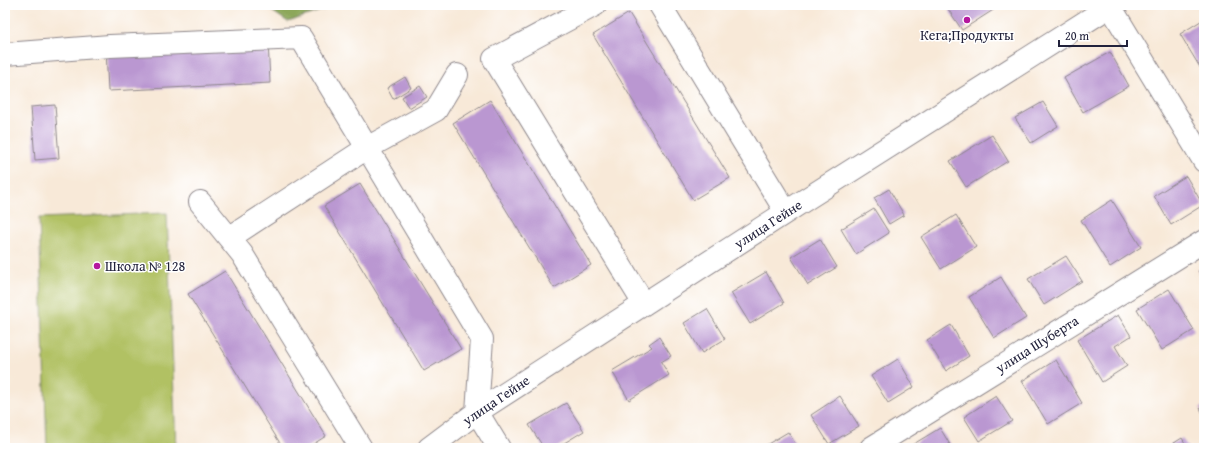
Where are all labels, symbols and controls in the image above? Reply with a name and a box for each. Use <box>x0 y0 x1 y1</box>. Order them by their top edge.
marker: Кега;Продукты <box>962 15 972 25</box>
scale bar <box>1059 22 1127 48</box>
place label: Кега;Продукты <box>920 25 1014 45</box>
text: 20 m <box>1065 27 1089 44</box>
street label: улица Гейне <box>729 194 806 254</box>
place label: Школа № 128 <box>105 256 185 276</box>
marker: Школа № 128 <box>92 261 102 271</box>
street label: улица Шуберта <box>991 310 1083 378</box>
street label: улица Гейне <box>458 370 534 430</box>

